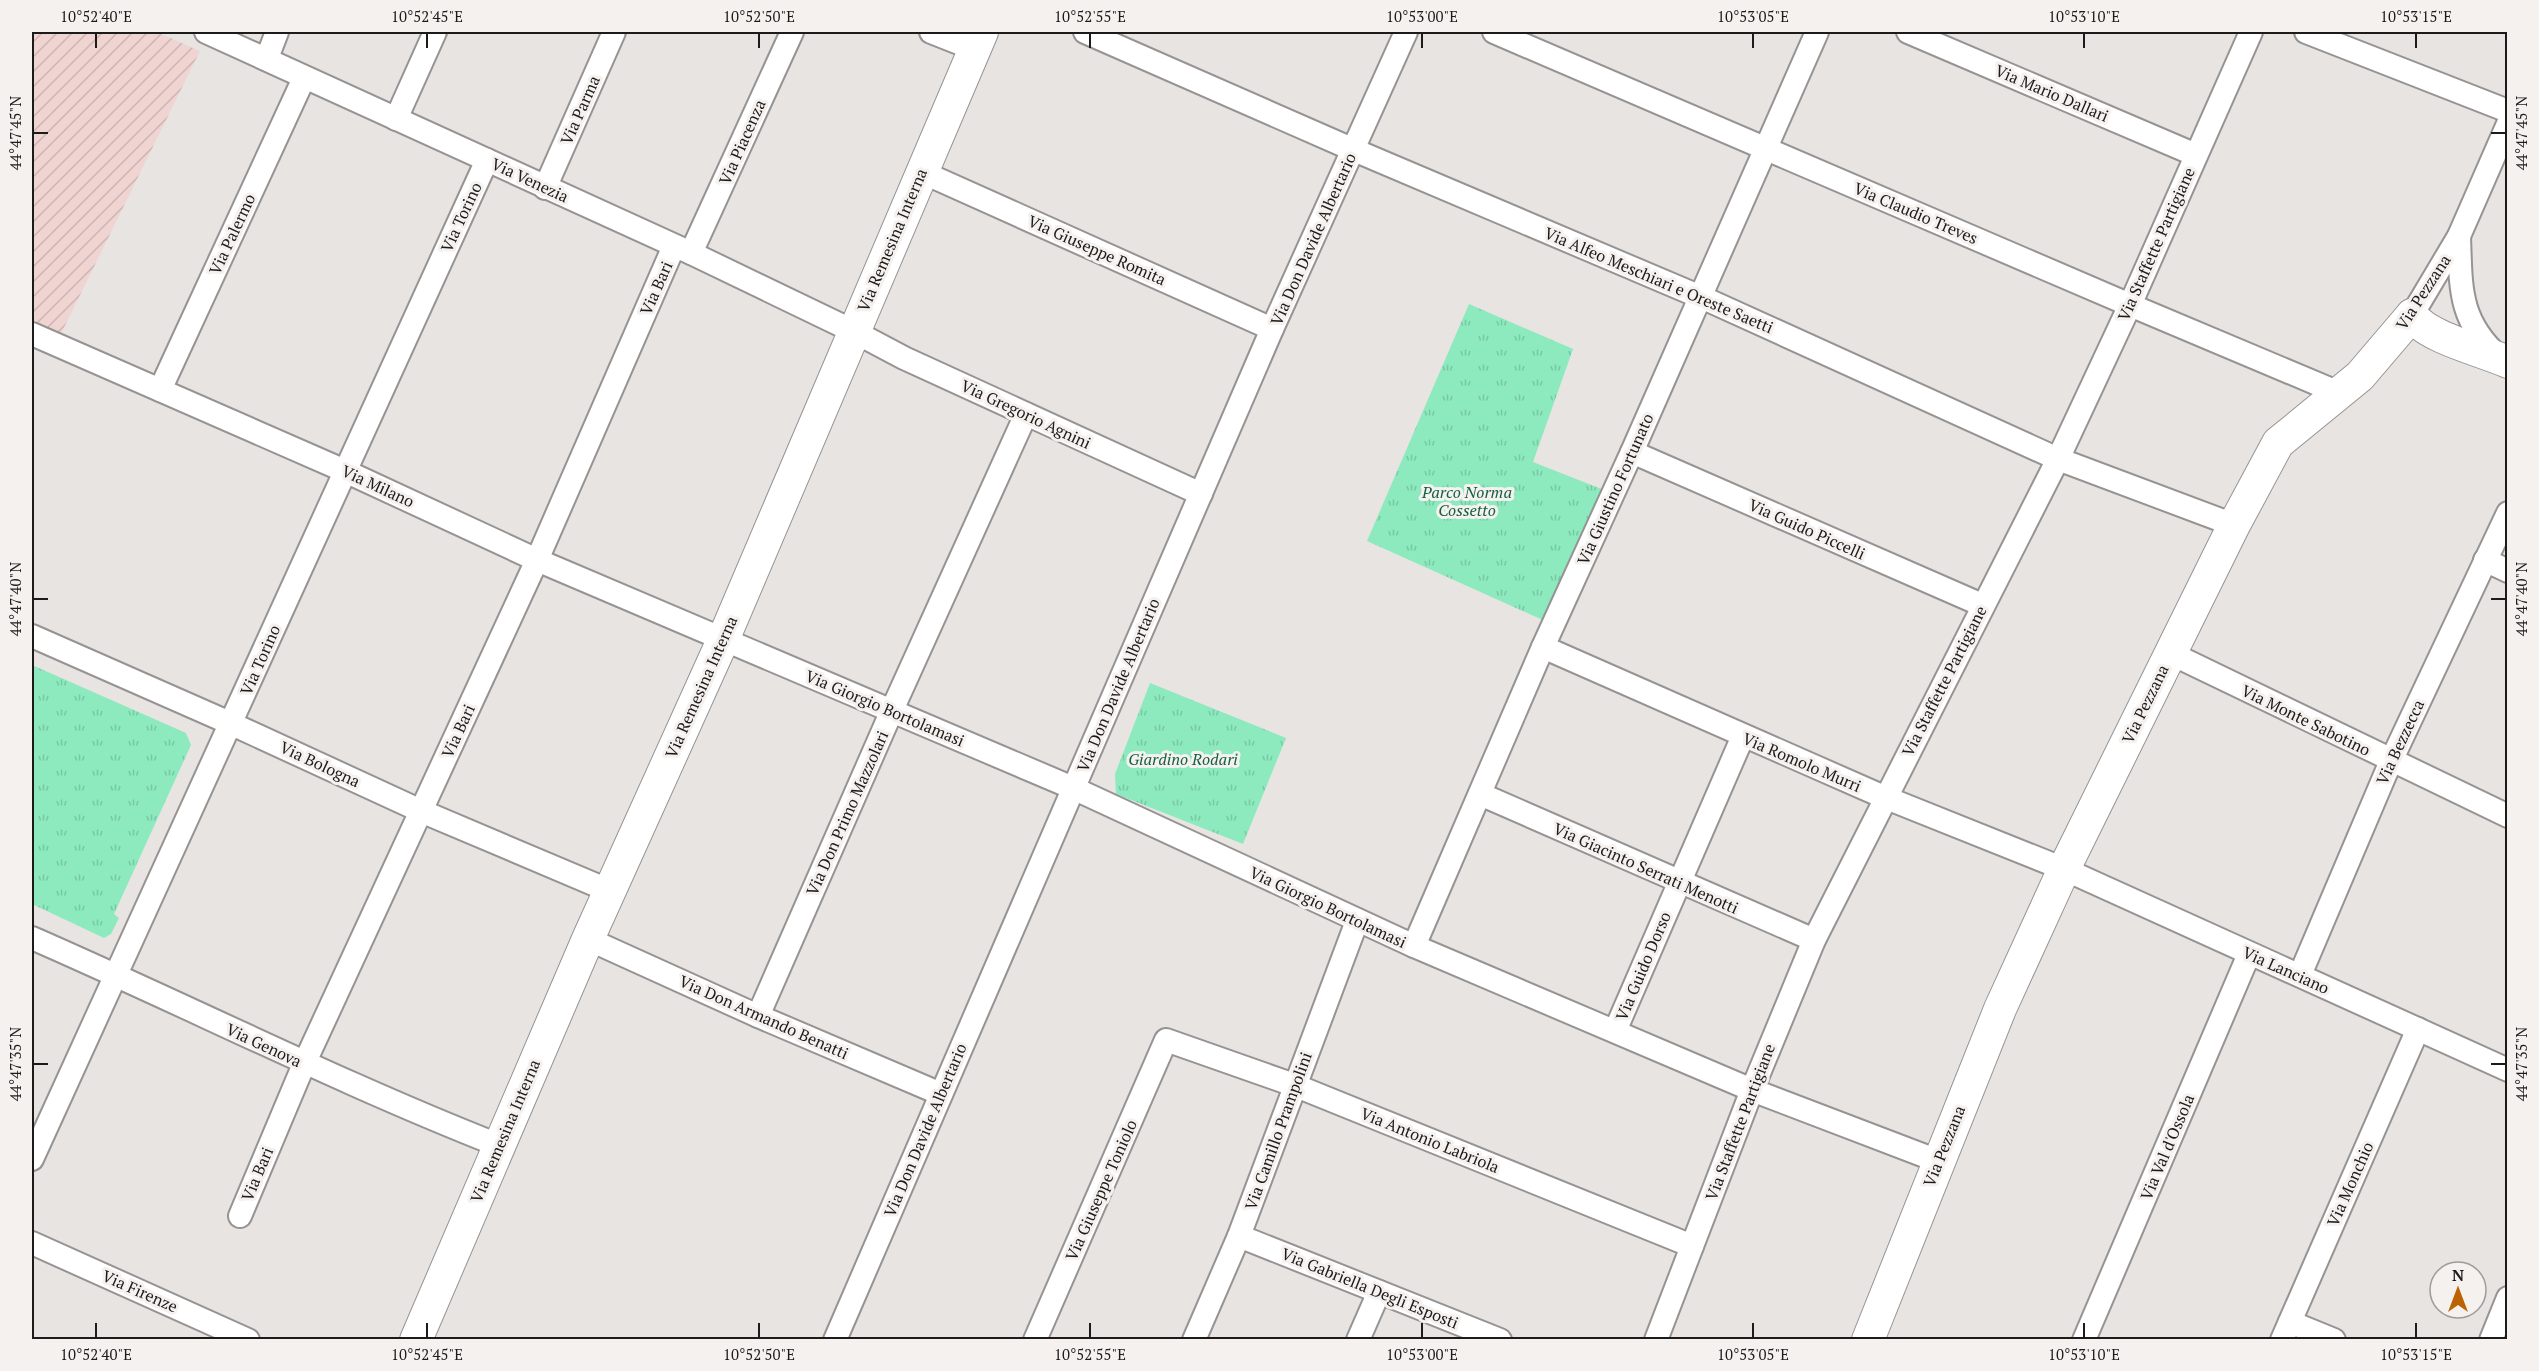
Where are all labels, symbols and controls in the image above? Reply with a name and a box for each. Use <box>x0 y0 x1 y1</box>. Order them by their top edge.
text: 10°52'40"E <box>60 6 132 26</box>
text: 10°52'45"E <box>391 6 463 26</box>
text: 10°52'50"E <box>723 6 795 26</box>
text: 10°52'55"E <box>1054 6 1126 26</box>
text: 10°53'00"E <box>1386 6 1458 26</box>
text: 10°53'05"E <box>1717 6 1789 26</box>
text: 10°53'10"E <box>2048 6 2120 26</box>
text: 10°53'15"E <box>2380 6 2452 26</box>
street label: Via Mario Dallari <box>1992 59 2112 127</box>
street label: Via Parma <box>555 72 605 148</box>
text: 44°47'45"N <box>5 96 25 170</box>
street label: Via Piacenza <box>713 96 771 188</box>
text: 44°47'45"N <box>2511 96 2531 170</box>
street label: Via Don Davide Albertario <box>1265 149 1361 329</box>
street label: Via Venezia <box>488 153 572 207</box>
street label: Via Staffette Partigiane <box>2112 164 2200 324</box>
street label: Via Remesina Interna <box>852 165 932 315</box>
street label: Via Claudio Treves <box>1851 177 1981 249</box>
street label: Via Torino <box>435 178 487 256</box>
street label: Via Palermo <box>204 190 260 278</box>
street label: Via Giuseppe Romita <box>1024 210 1170 290</box>
street label: Via Alfeo Meschiari e Oreste Saetti <box>1541 222 1777 338</box>
street label: Via Pezzana <box>2390 250 2456 334</box>
street label: Via Bari <box>634 258 678 318</box>
street label: Via Gregorio Agnini <box>957 374 1095 454</box>
street label: Via Giustino Fortunato <box>1572 410 1658 568</box>
street label: Via Milano <box>338 460 418 512</box>
park label: Parco Norma Cossetto <box>1421 481 1512 521</box>
street label: Via Guido Piccelli <box>1745 493 1869 565</box>
text: 44°47'40"N <box>5 562 25 636</box>
text: 44°47'40"N <box>2511 562 2531 636</box>
street label: Via Don Davide Albertario <box>1071 595 1165 775</box>
street label: Via Staffette Partigiane <box>1896 602 1992 760</box>
street label: Via Remesina Interna <box>660 612 742 762</box>
street label: Via Torino <box>235 621 285 699</box>
street label: Via Pezzana <box>2116 661 2174 747</box>
street label: Via Giorgio Bortolamasi <box>802 665 968 752</box>
street label: Via Monte Sabotino <box>2238 679 2374 761</box>
street label: Via Bezzecca <box>2371 696 2429 788</box>
street label: Via Bari <box>436 701 480 761</box>
street label: Via Don Primo Mazzolari <box>801 727 893 899</box>
street label: Via Romolo Murri <box>1739 727 1865 797</box>
street label: Via Bologna <box>276 736 364 792</box>
park label: Giardino Rodari <box>1128 748 1238 770</box>
street label: Via Giacinto Serrati Menotti <box>1550 817 1742 919</box>
street label: Via Giorgio Bortolamasi <box>1246 861 1410 953</box>
street label: Via Guido Dorso <box>1610 908 1676 1024</box>
street label: Via Lanciano <box>2239 941 2333 999</box>
street label: Via Don Armando Benatti <box>676 970 852 1064</box>
street label: Via Genova <box>223 1018 305 1072</box>
text: 44°47'35"N <box>5 1027 25 1101</box>
text: 44°47'35"N <box>2511 1027 2531 1101</box>
street label: Via Don Davide Albertario <box>878 1040 972 1220</box>
street label: Via Staffette Partigiane <box>1700 1040 1780 1204</box>
street label: Via Camillo Prampolini <box>1239 1049 1317 1213</box>
street label: Via Remesina Interna <box>465 1056 545 1206</box>
street label: Via Val d'Ossola <box>2135 1091 2199 1203</box>
street label: Via Antonio Labriola <box>1357 1102 1503 1178</box>
street label: Via Pezzana <box>1918 1102 1970 1190</box>
street label: Via Giuseppe Toniolo <box>1060 1116 1142 1264</box>
street label: Via Monchio <box>2322 1138 2379 1230</box>
street label: Via Bari <box>236 1143 278 1204</box>
street label: Via Gabriella Degli Esposti <box>1278 1242 1462 1334</box>
north arrow <box>2428 1260 2488 1320</box>
text: N <box>2452 1264 2464 1286</box>
street label: Via Firenze <box>99 1265 181 1317</box>
text: 10°52'40"E <box>60 1344 132 1364</box>
text: 10°52'45"E <box>391 1344 463 1364</box>
text: 10°52'50"E <box>723 1344 795 1364</box>
text: 10°52'55"E <box>1054 1344 1126 1364</box>
text: 10°53'00"E <box>1386 1344 1458 1364</box>
text: 10°53'05"E <box>1717 1344 1789 1364</box>
text: 10°53'10"E <box>2048 1344 2120 1364</box>
text: 10°53'15"E <box>2380 1344 2452 1364</box>

